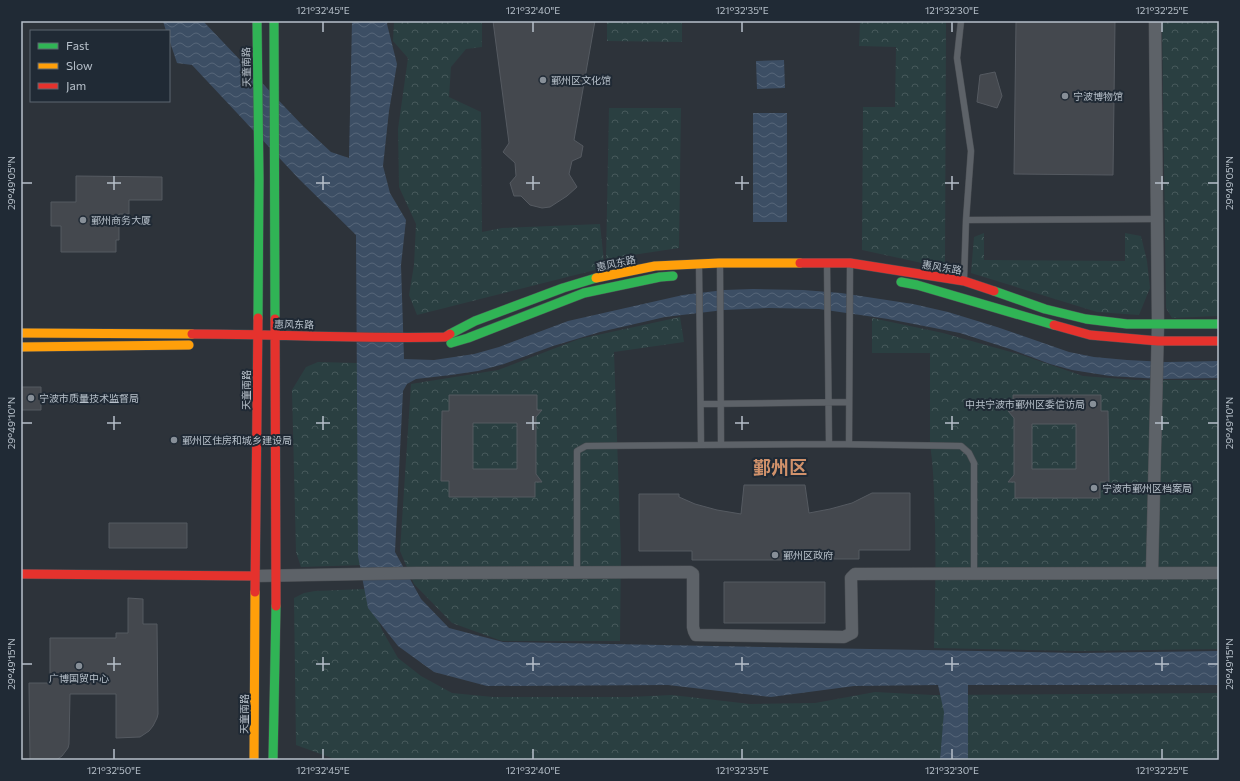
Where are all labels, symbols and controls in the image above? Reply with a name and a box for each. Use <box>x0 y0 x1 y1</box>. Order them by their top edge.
text: 121°32'45"E <box>296 4 350 16</box>
text: 121°32'40"E <box>506 4 560 16</box>
text: 121°32'35"E <box>715 4 769 16</box>
text: 121°32'30"E <box>925 4 979 16</box>
text: 121°32'25"E <box>1135 4 1189 16</box>
legend <box>30 30 170 102</box>
text: Fast <box>66 38 89 52</box>
street label: 天童南路 <box>240 47 252 87</box>
text: Slow <box>66 58 93 72</box>
place label: 鄞州区文化馆 <box>551 74 611 86</box>
marker: 鄞州区文化馆 <box>538 75 548 85</box>
text: Jam <box>66 78 86 93</box>
place label: 宁波博物馆 <box>1073 90 1123 102</box>
marker: 宁波博物馆 <box>1060 91 1070 101</box>
text: 29°49'05"N <box>5 156 17 210</box>
text: 29°49'05"N <box>1223 156 1235 210</box>
place label: 鄞州商务大厦 <box>91 214 151 226</box>
marker: 鄞州商务大厦 <box>78 215 88 225</box>
street label: 惠风东路 <box>595 253 637 273</box>
street label: 惠风东路 <box>921 258 963 276</box>
street label: 惠风东路 <box>274 318 314 330</box>
street label: 天童南路 <box>240 370 252 410</box>
place label: 宁波市质量技术监督局 <box>39 392 139 404</box>
marker: 宁波市质量技术监督局 <box>26 393 36 403</box>
text: 29°49'10"N <box>5 397 17 449</box>
text: 29°49'10"N <box>1223 397 1235 449</box>
place label: 中共宁波市鄞州区委信访局 <box>965 398 1085 410</box>
marker: 中共宁波市鄞州区委信访局 <box>1088 399 1098 409</box>
place label: 鄞州区住房和城乡建设局 <box>182 434 292 446</box>
marker: 鄞州区住房和城乡建设局 <box>169 435 179 445</box>
district label: 鄞州区 <box>753 456 807 478</box>
place label: 宁波市鄞州区档案局 <box>1102 482 1192 494</box>
marker: 宁波市鄞州区档案局 <box>1089 483 1099 493</box>
place label: 鄞州区政府 <box>783 549 833 561</box>
marker: 鄞州区政府 <box>770 550 780 560</box>
text: 29°49'15"N <box>5 638 17 690</box>
text: 29°49'15"N <box>1223 638 1235 690</box>
marker: 广博国贸中心 <box>74 661 84 671</box>
place label: 广博国贸中心 <box>49 672 109 684</box>
street label: 天童南路 <box>238 694 250 734</box>
text: 121°32'50"E <box>87 764 141 776</box>
text: 121°32'45"E <box>296 764 350 776</box>
text: 121°32'40"E <box>506 764 560 776</box>
text: 121°32'35"E <box>715 764 769 776</box>
text: 121°32'30"E <box>925 764 979 776</box>
text: 121°32'25"E <box>1135 764 1189 776</box>

